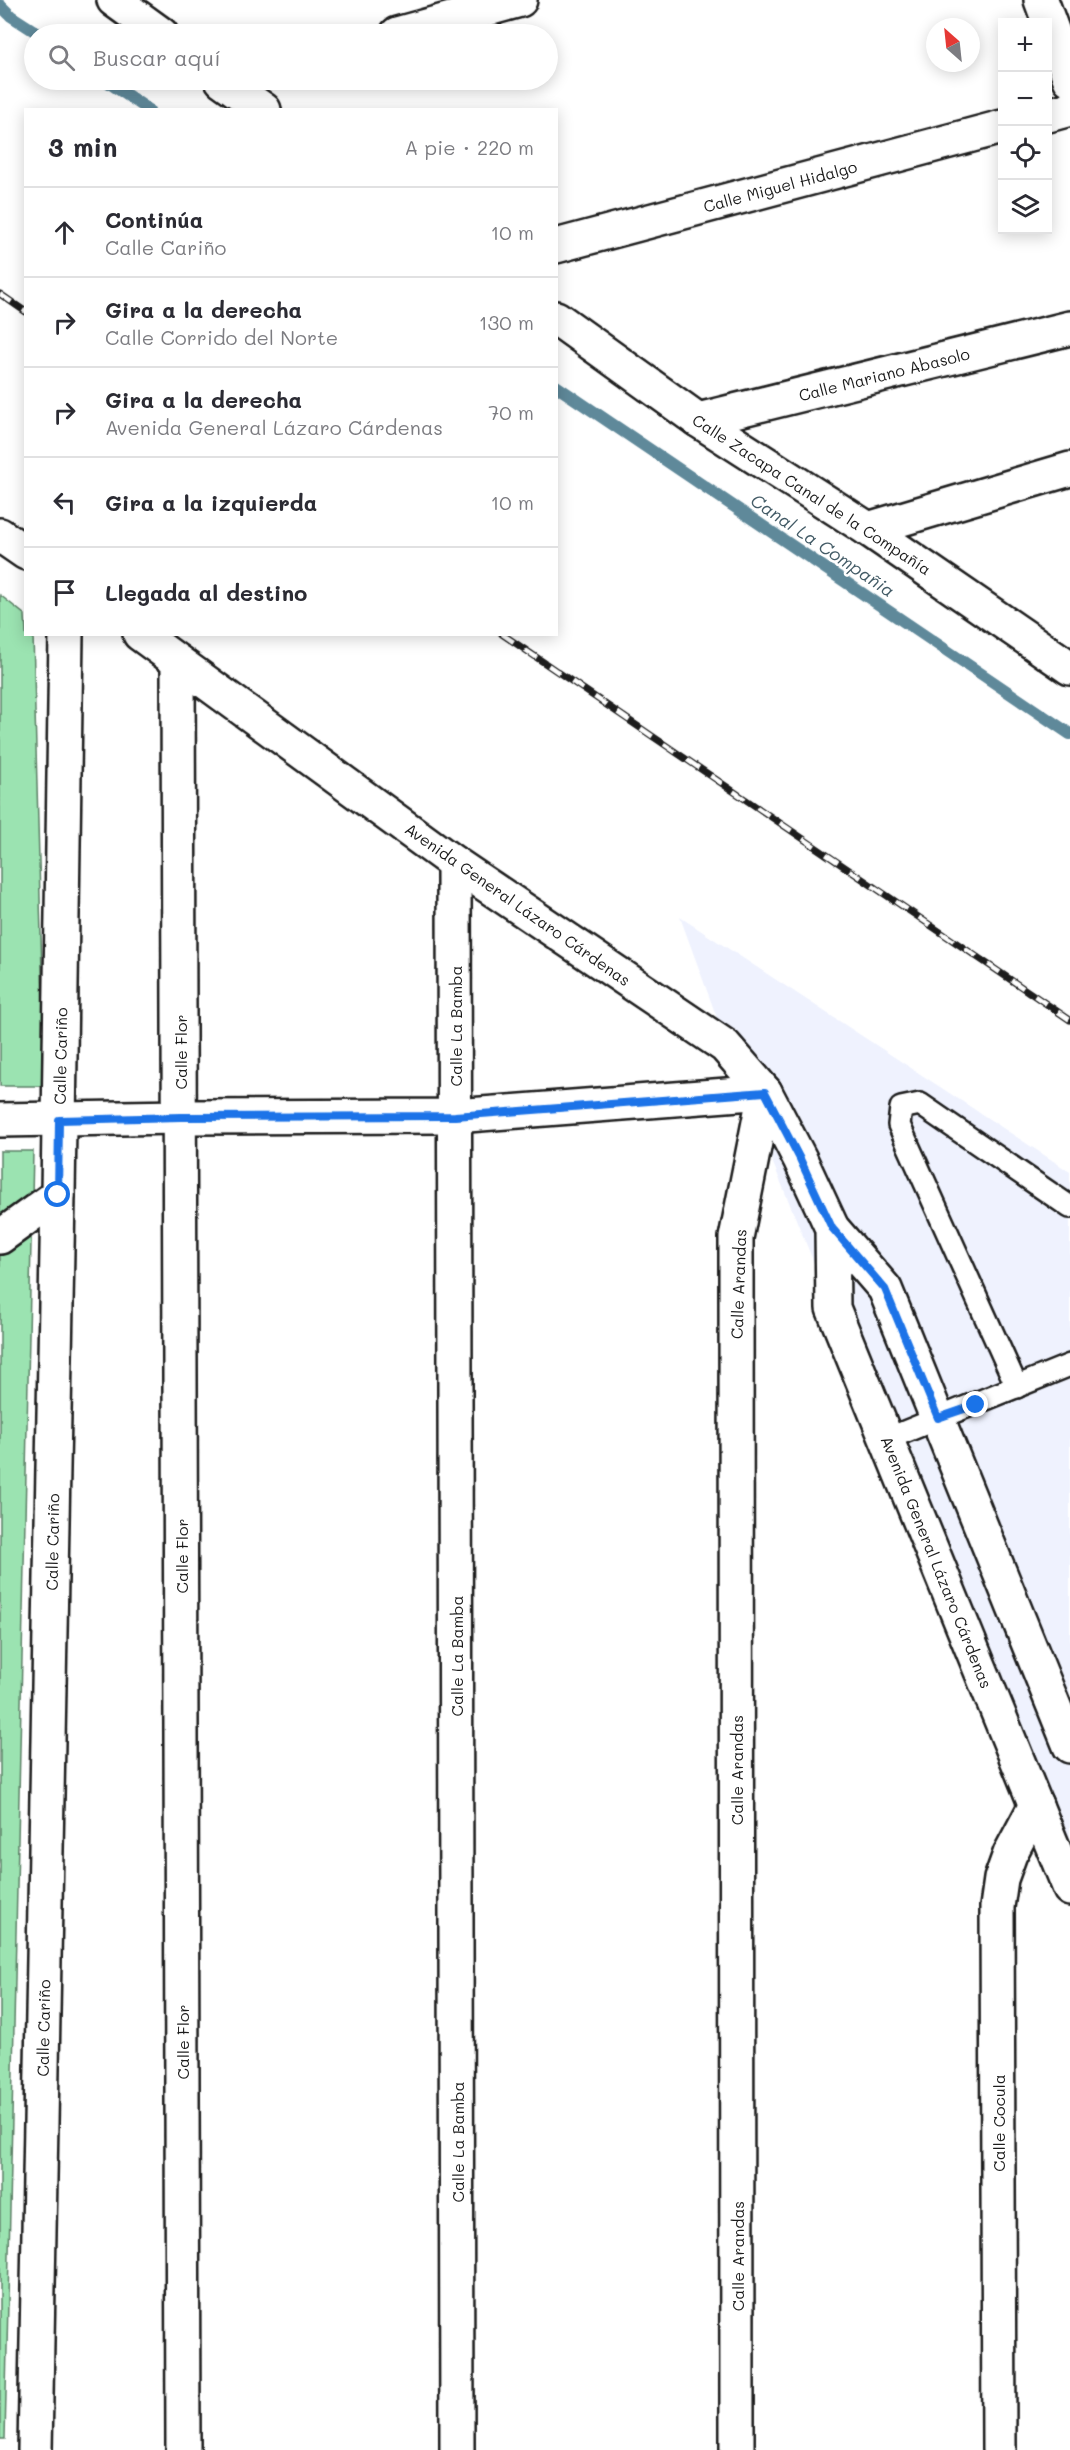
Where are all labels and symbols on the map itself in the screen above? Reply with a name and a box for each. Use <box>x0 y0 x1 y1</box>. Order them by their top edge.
north arrow <box>926 18 980 72</box>
street label: Calle Miguel Hidalgo <box>701 155 859 217</box>
street label: Calle Mariano Abasolo <box>796 343 972 405</box>
street label: Calle Zacapa Canal de la Compañía <box>689 409 935 579</box>
water label: Canal La Compañia <box>746 488 900 602</box>
street label: Avenida General Lázaro Cárdenas <box>401 818 635 990</box>
street label: Calle La Bamba <box>445 966 466 1086</box>
street label: Calle Cariño <box>49 1007 71 1105</box>
street label: Calle Flor <box>170 1015 191 1089</box>
route start <box>44 1181 70 1207</box>
street label: Calle Arandas <box>726 1229 750 1339</box>
route end <box>962 1391 988 1417</box>
street label: Avenida General Lázaro Cárdenas <box>877 1433 997 1691</box>
street label: Calle Cariño <box>41 1493 63 1591</box>
street label: Calle Flor <box>171 1519 192 1593</box>
street label: Calle La Bamba <box>446 1596 467 1716</box>
street label: Calle Arandas <box>726 1715 747 1825</box>
street label: Calle Cariño <box>32 1979 54 2077</box>
street label: Calle Flor <box>172 2005 193 2079</box>
street label: Calle Cocula <box>988 2074 1009 2172</box>
street label: Calle La Bamba <box>447 2082 468 2202</box>
street label: Calle Arandas <box>727 2201 748 2311</box>

